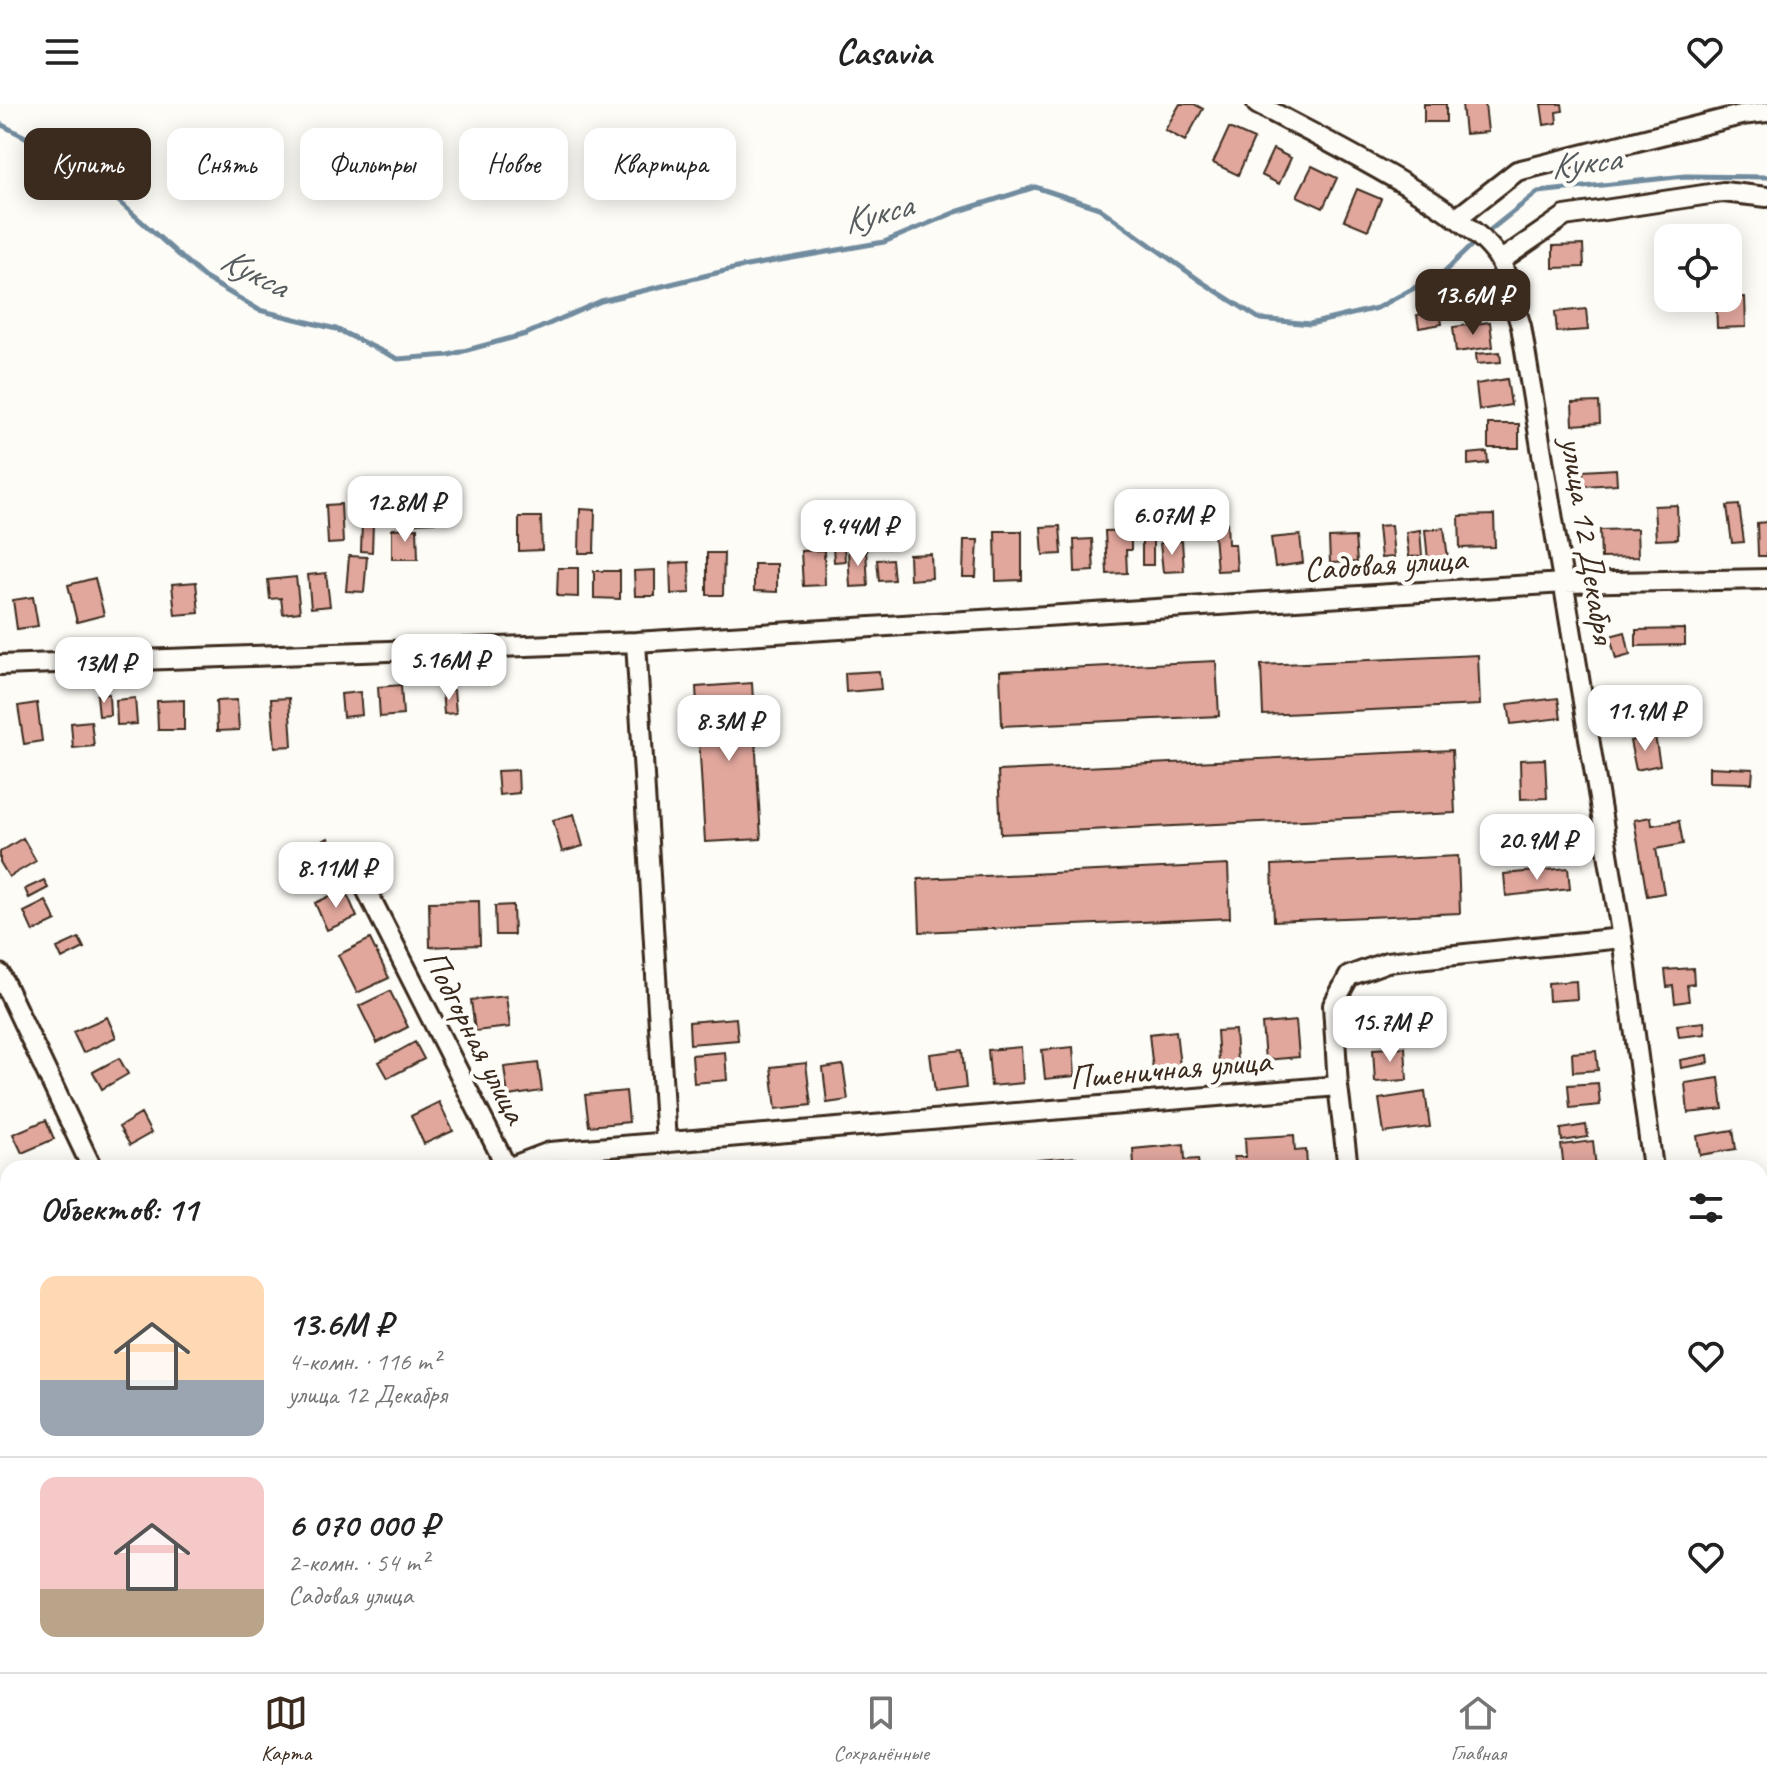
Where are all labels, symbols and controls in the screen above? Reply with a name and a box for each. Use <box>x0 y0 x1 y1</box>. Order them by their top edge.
text: Casavia <box>836 29 931 75</box>
icon: menu <box>40 30 84 74</box>
icon: heart <box>1683 30 1727 74</box>
chip: Купить <box>24 128 151 200</box>
chip: Снять <box>167 128 284 200</box>
chip: Фильтры <box>300 128 443 200</box>
chip: Новое <box>459 128 568 200</box>
chip: Квартира <box>584 128 736 200</box>
water label: Кукса <box>1548 134 1626 189</box>
water label: Кукса <box>838 181 920 244</box>
map controls <box>1654 224 1742 312</box>
button: locate <box>1654 224 1742 312</box>
water label: Кукса <box>213 236 299 310</box>
pin: 13.6M ₽ <box>1399 269 1547 337</box>
text: 13.6M ₽ <box>1433 278 1513 311</box>
street label: улица 12 Декабря <box>1551 432 1626 648</box>
pin: 12.8M ₽ <box>331 476 479 544</box>
text: 12.8M ₽ <box>366 485 444 518</box>
pin: 6.07M ₽ <box>1098 489 1246 557</box>
text: 6.07M ₽ <box>1132 498 1212 531</box>
pin: 9.44M ₽ <box>784 500 932 568</box>
text: 9.44M ₽ <box>819 509 897 542</box>
street label: Садовая улица <box>1302 536 1470 591</box>
pin: 5.16M ₽ <box>375 634 523 702</box>
pin: 13M ₽ <box>48 637 160 705</box>
text: 5.16M ₽ <box>409 643 489 676</box>
text: 13M ₽ <box>73 646 135 679</box>
pin: 11.9M ₽ <box>1571 685 1719 753</box>
text: 11.9M ₽ <box>1606 694 1684 727</box>
pin: 8.3M ₽ <box>664 695 794 763</box>
text: 8.3M ₽ <box>695 704 763 737</box>
pin: 20.9M ₽ <box>1463 814 1611 882</box>
text: 20.9M ₽ <box>1498 823 1576 856</box>
pin: 8.11M ₽ <box>262 842 410 910</box>
text: 8.11M ₽ <box>297 851 375 884</box>
street label: Подгорная улица <box>413 942 539 1132</box>
pin: 15.7M ₽ <box>1316 996 1464 1064</box>
text: 15.7M ₽ <box>1351 1005 1429 1038</box>
street label: Пшеничная улица <box>1067 1038 1275 1099</box>
icon: filters <box>1684 1186 1728 1230</box>
text: Объектов: 11 <box>40 1187 198 1230</box>
text: 13.6M ₽ <box>288 1302 392 1345</box>
icon: home <box>104 1308 200 1404</box>
icon: heart <box>1684 1334 1728 1378</box>
text: 4-комн. · 116 m² <box>288 1345 440 1378</box>
text: улица 12 Декабря <box>288 1378 447 1411</box>
text: 6 070 000 ₽ <box>288 1503 438 1546</box>
icon: home <box>104 1509 200 1605</box>
icon: heart <box>1684 1535 1728 1579</box>
text: 2-комн. · 54 m² <box>288 1546 428 1579</box>
text: Садовая улица <box>288 1579 413 1612</box>
tab: Карта <box>261 1691 311 1767</box>
tab: Сохранённые <box>833 1691 929 1767</box>
tab: Главная <box>1451 1691 1506 1767</box>

